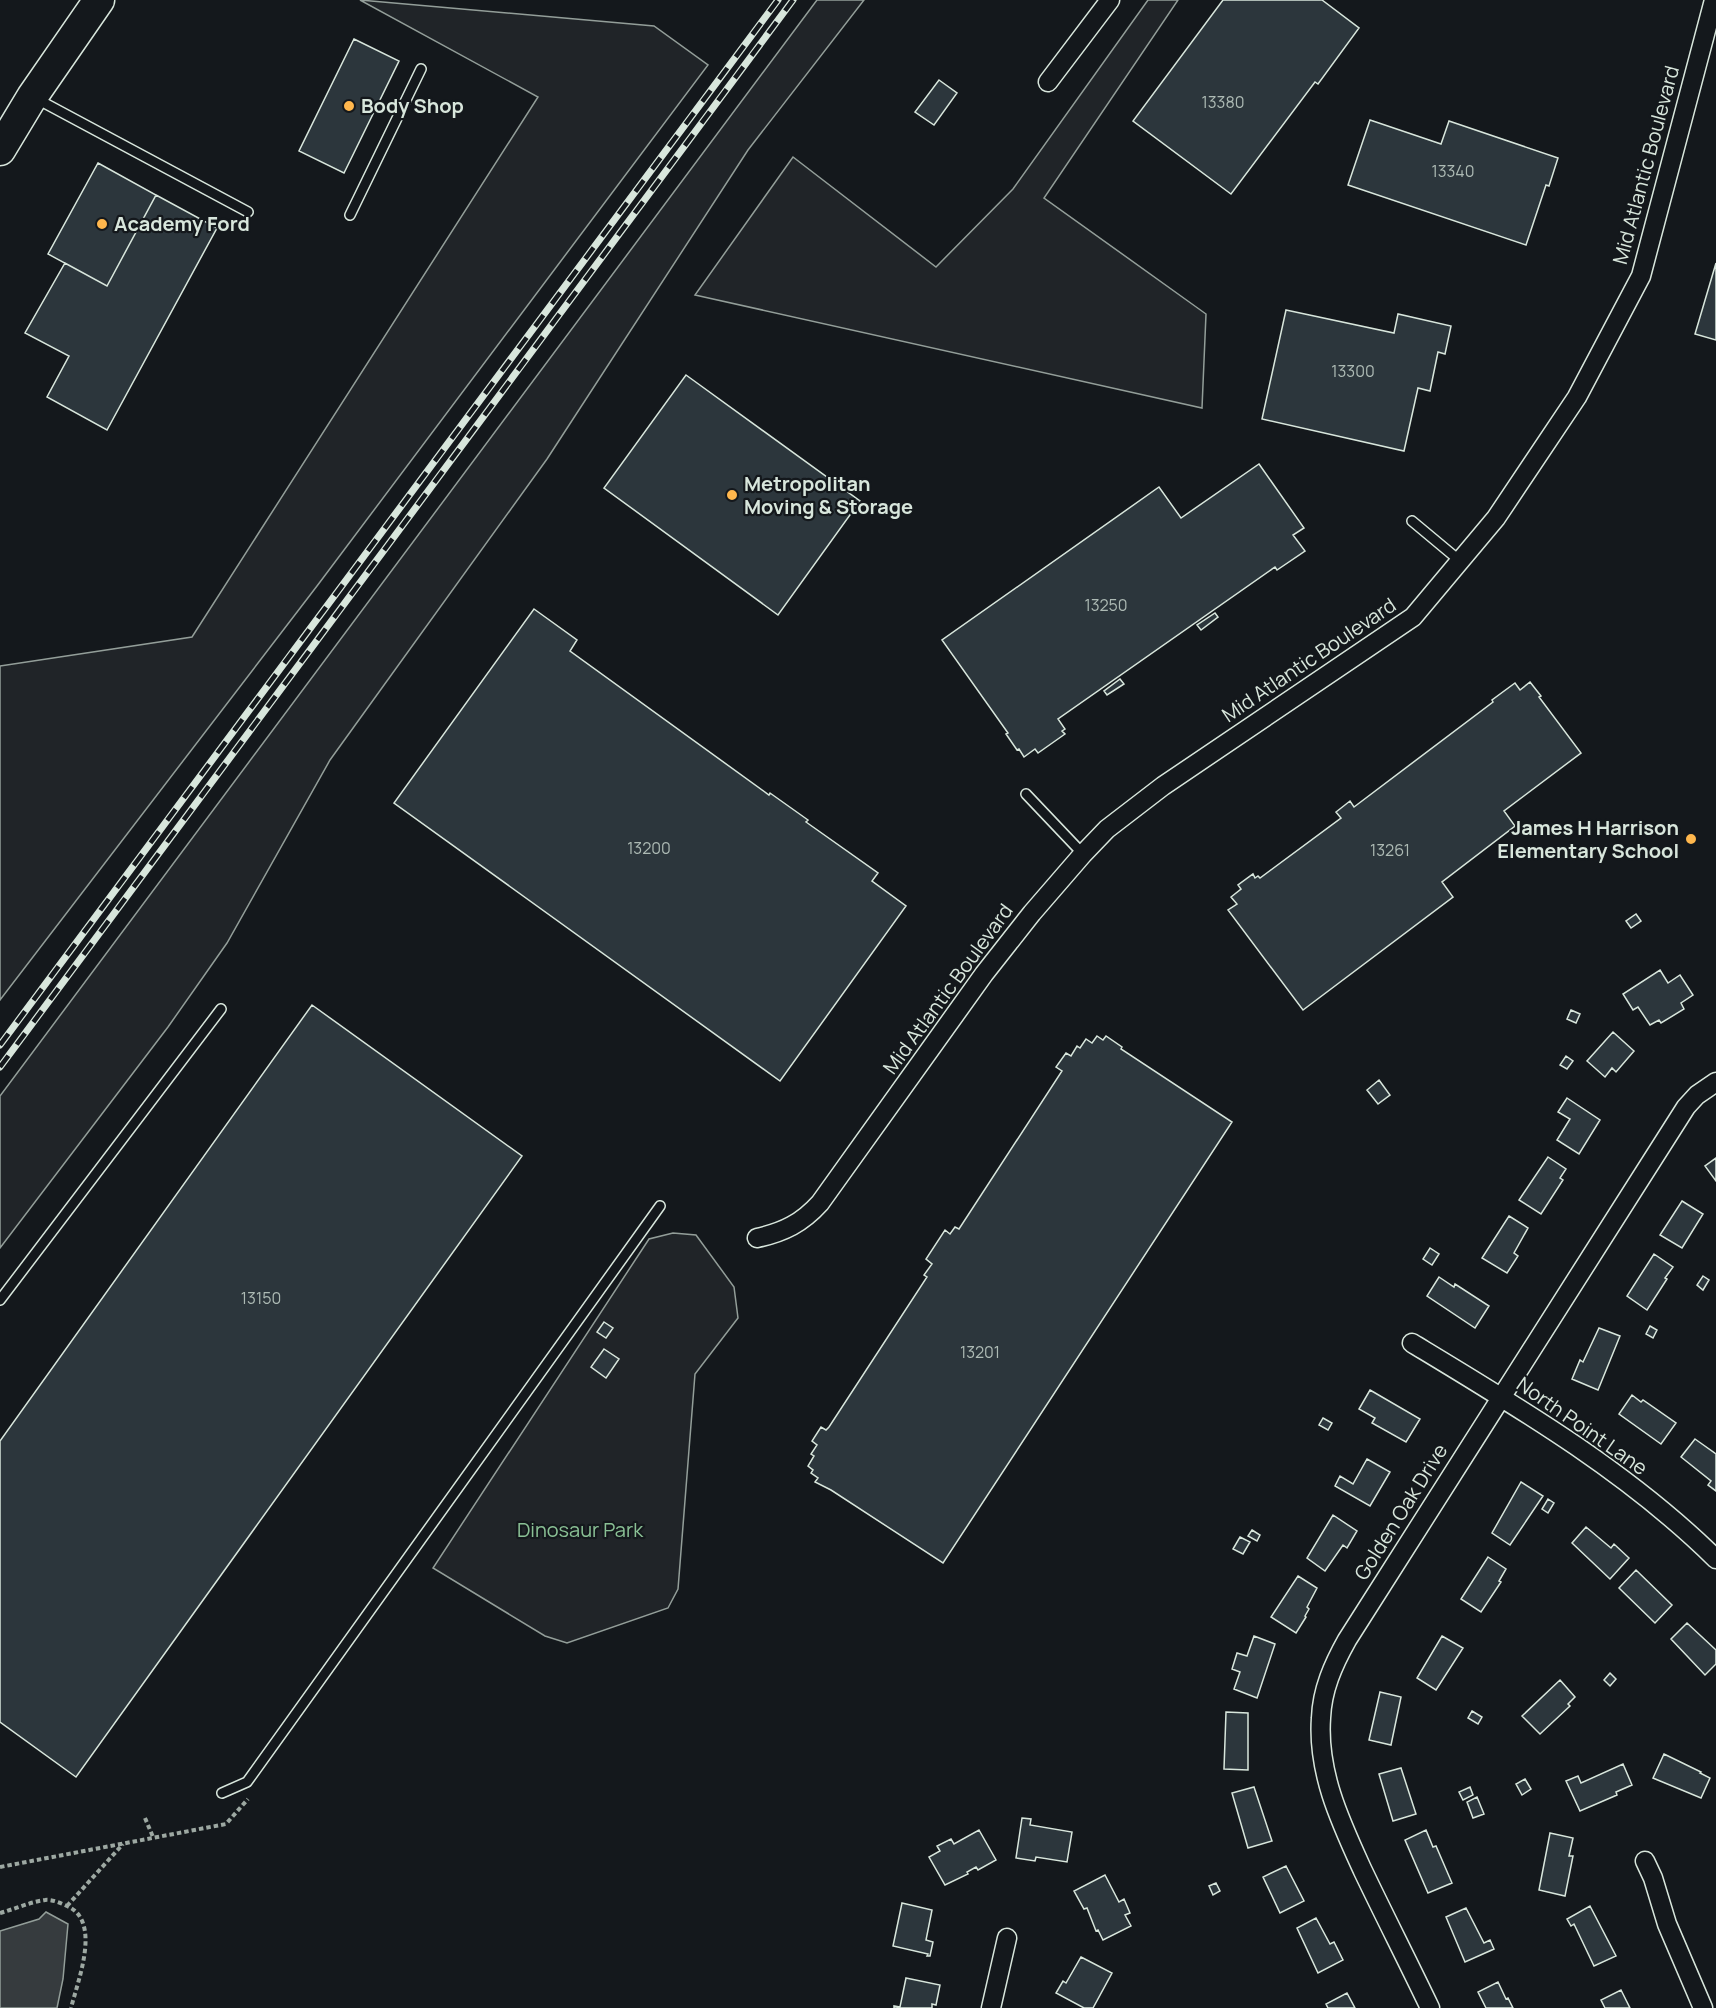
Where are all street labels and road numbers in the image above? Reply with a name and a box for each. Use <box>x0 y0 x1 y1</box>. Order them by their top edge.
street label: Mid Atlantic Boulevard <box>1606 63 1685 267</box>
street label: Mid Atlantic Boulevard <box>1216 591 1401 728</box>
street label: Mid Atlantic Boulevard <box>877 898 1019 1079</box>
street label: North Point Lane <box>1512 1370 1653 1481</box>
street label: Golden Oak Drive <box>1348 1438 1453 1585</box>

